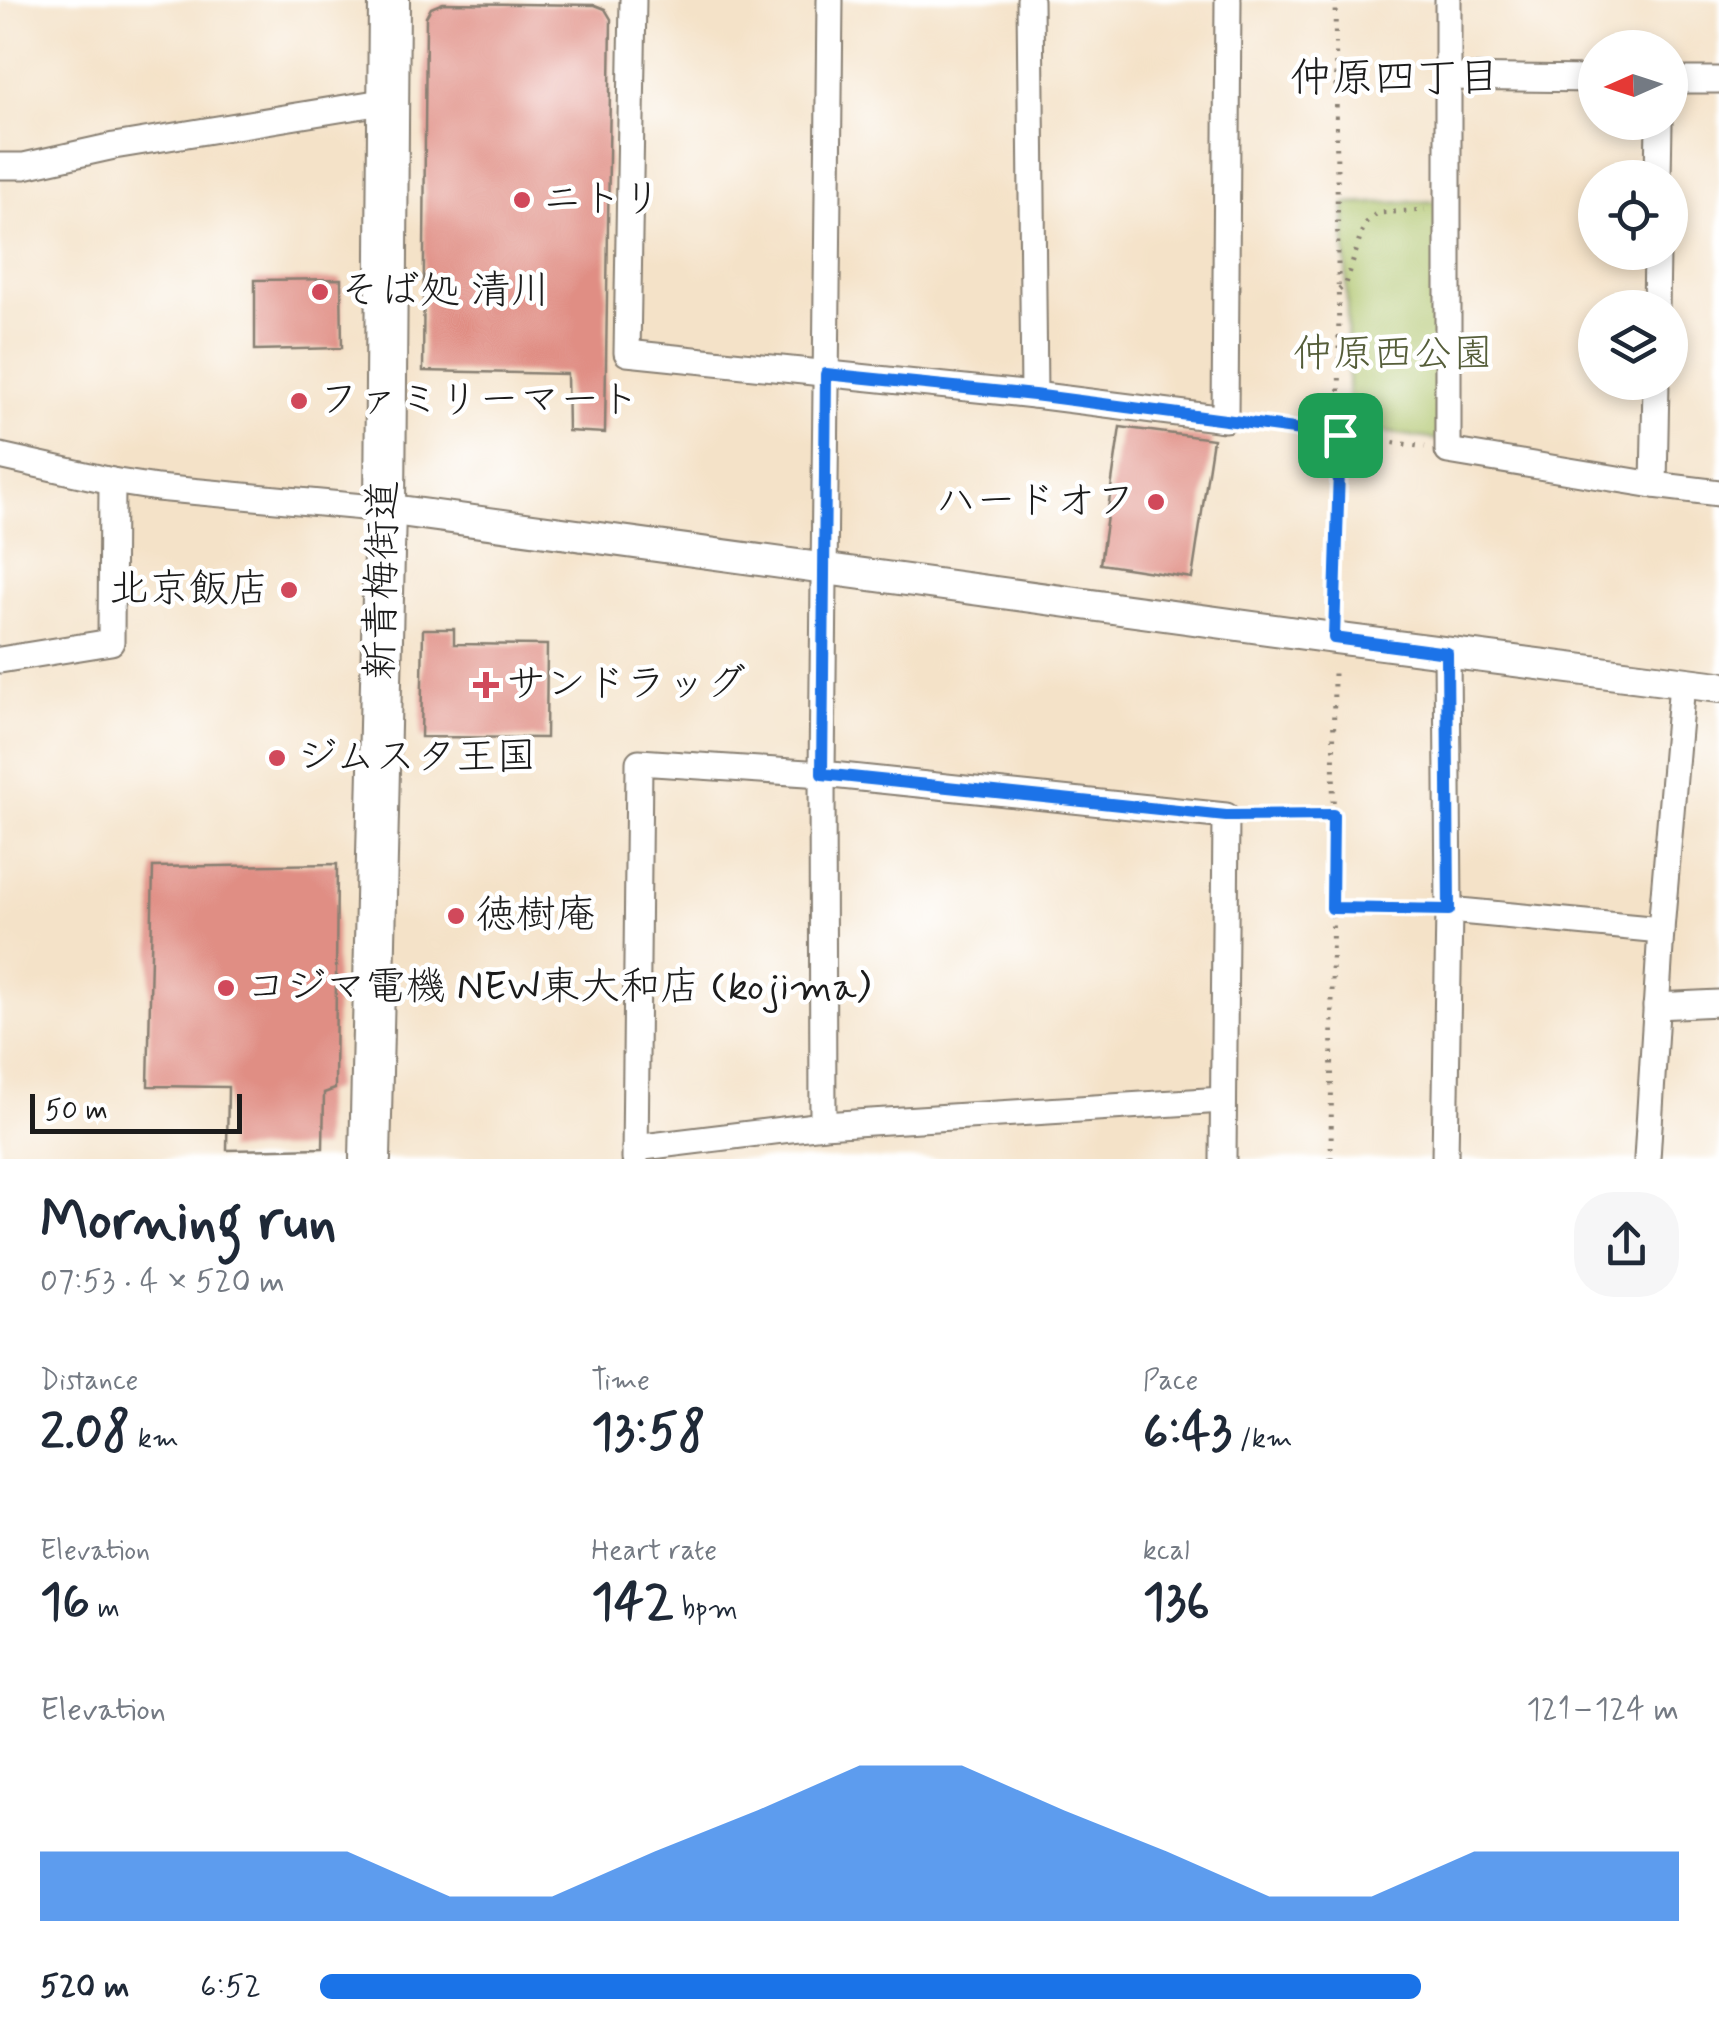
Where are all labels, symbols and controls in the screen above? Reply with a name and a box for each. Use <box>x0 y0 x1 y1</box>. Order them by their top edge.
north arrow <box>1578 30 1688 140</box>
map controls <box>1578 30 1688 400</box>
district label: 仲原四丁目 <box>1290 52 1500 107</box>
button: locate <box>1578 160 1688 270</box>
place label: ニトリ <box>542 174 662 226</box>
marker: ニトリ <box>511 189 533 211</box>
place label: そば処 清川 <box>340 266 551 318</box>
marker: そば処 清川 <box>309 281 331 303</box>
button: layers <box>1578 290 1688 400</box>
park label: 仲原西公園 <box>1293 329 1493 381</box>
place label: ファミリーマート <box>319 375 640 427</box>
marker: ファミリーマート <box>288 390 310 412</box>
pin <box>1298 393 1383 478</box>
icon: arrive <box>1313 408 1368 463</box>
place label: ハードオフ <box>936 476 1136 528</box>
street label: 新青梅街道 <box>355 480 411 680</box>
marker: ハードオフ <box>1145 491 1167 513</box>
place label: 北京飯店 <box>109 564 269 616</box>
marker: 北京飯店 <box>278 579 300 601</box>
place label: サンドラッグ <box>506 659 746 711</box>
marker: サンドラッグ <box>475 674 497 696</box>
place label: ジムスタ王国 <box>297 732 536 784</box>
marker: ジムスタ王国 <box>266 747 288 769</box>
place label: 徳樹庵 <box>476 890 596 942</box>
marker: 徳樹庵 <box>445 905 467 927</box>
place label: コジマ電機 NEW東大和店 (kojima) <box>246 962 871 1014</box>
marker: コジマ電機 NEW東大和店 (kojima) <box>215 977 237 999</box>
scale bar <box>30 1089 242 1134</box>
text: 50 m <box>45 1093 108 1130</box>
text: Morning run <box>40 1187 337 1259</box>
button: share <box>1574 1192 1679 1297</box>
text: 07:53 · 4 × 520 m <box>40 1261 285 1303</box>
text: Distance <box>40 1363 138 1400</box>
text: Time <box>591 1363 650 1400</box>
text: Pace <box>1143 1363 1198 1400</box>
text: 2.08 <box>40 1400 130 1466</box>
text: 13:58 <box>591 1400 706 1466</box>
text: 6:43 <box>1143 1400 1232 1466</box>
text: km <box>130 1421 179 1458</box>
text: /km <box>1232 1421 1292 1458</box>
text: Elevation <box>40 1533 150 1570</box>
text: Heart rate <box>591 1533 717 1570</box>
text: kcal <box>1143 1533 1190 1570</box>
text: 16 <box>40 1570 90 1636</box>
text: 142 <box>591 1570 674 1636</box>
text: 136 <box>1143 1570 1210 1636</box>
text: m <box>90 1591 120 1628</box>
text: bpm <box>674 1591 738 1628</box>
text: Elevation <box>40 1689 166 1731</box>
text: 121–124 m <box>1527 1689 1679 1731</box>
text: 520 m <box>40 1966 129 2008</box>
text: 6:52 <box>200 1966 261 2008</box>

